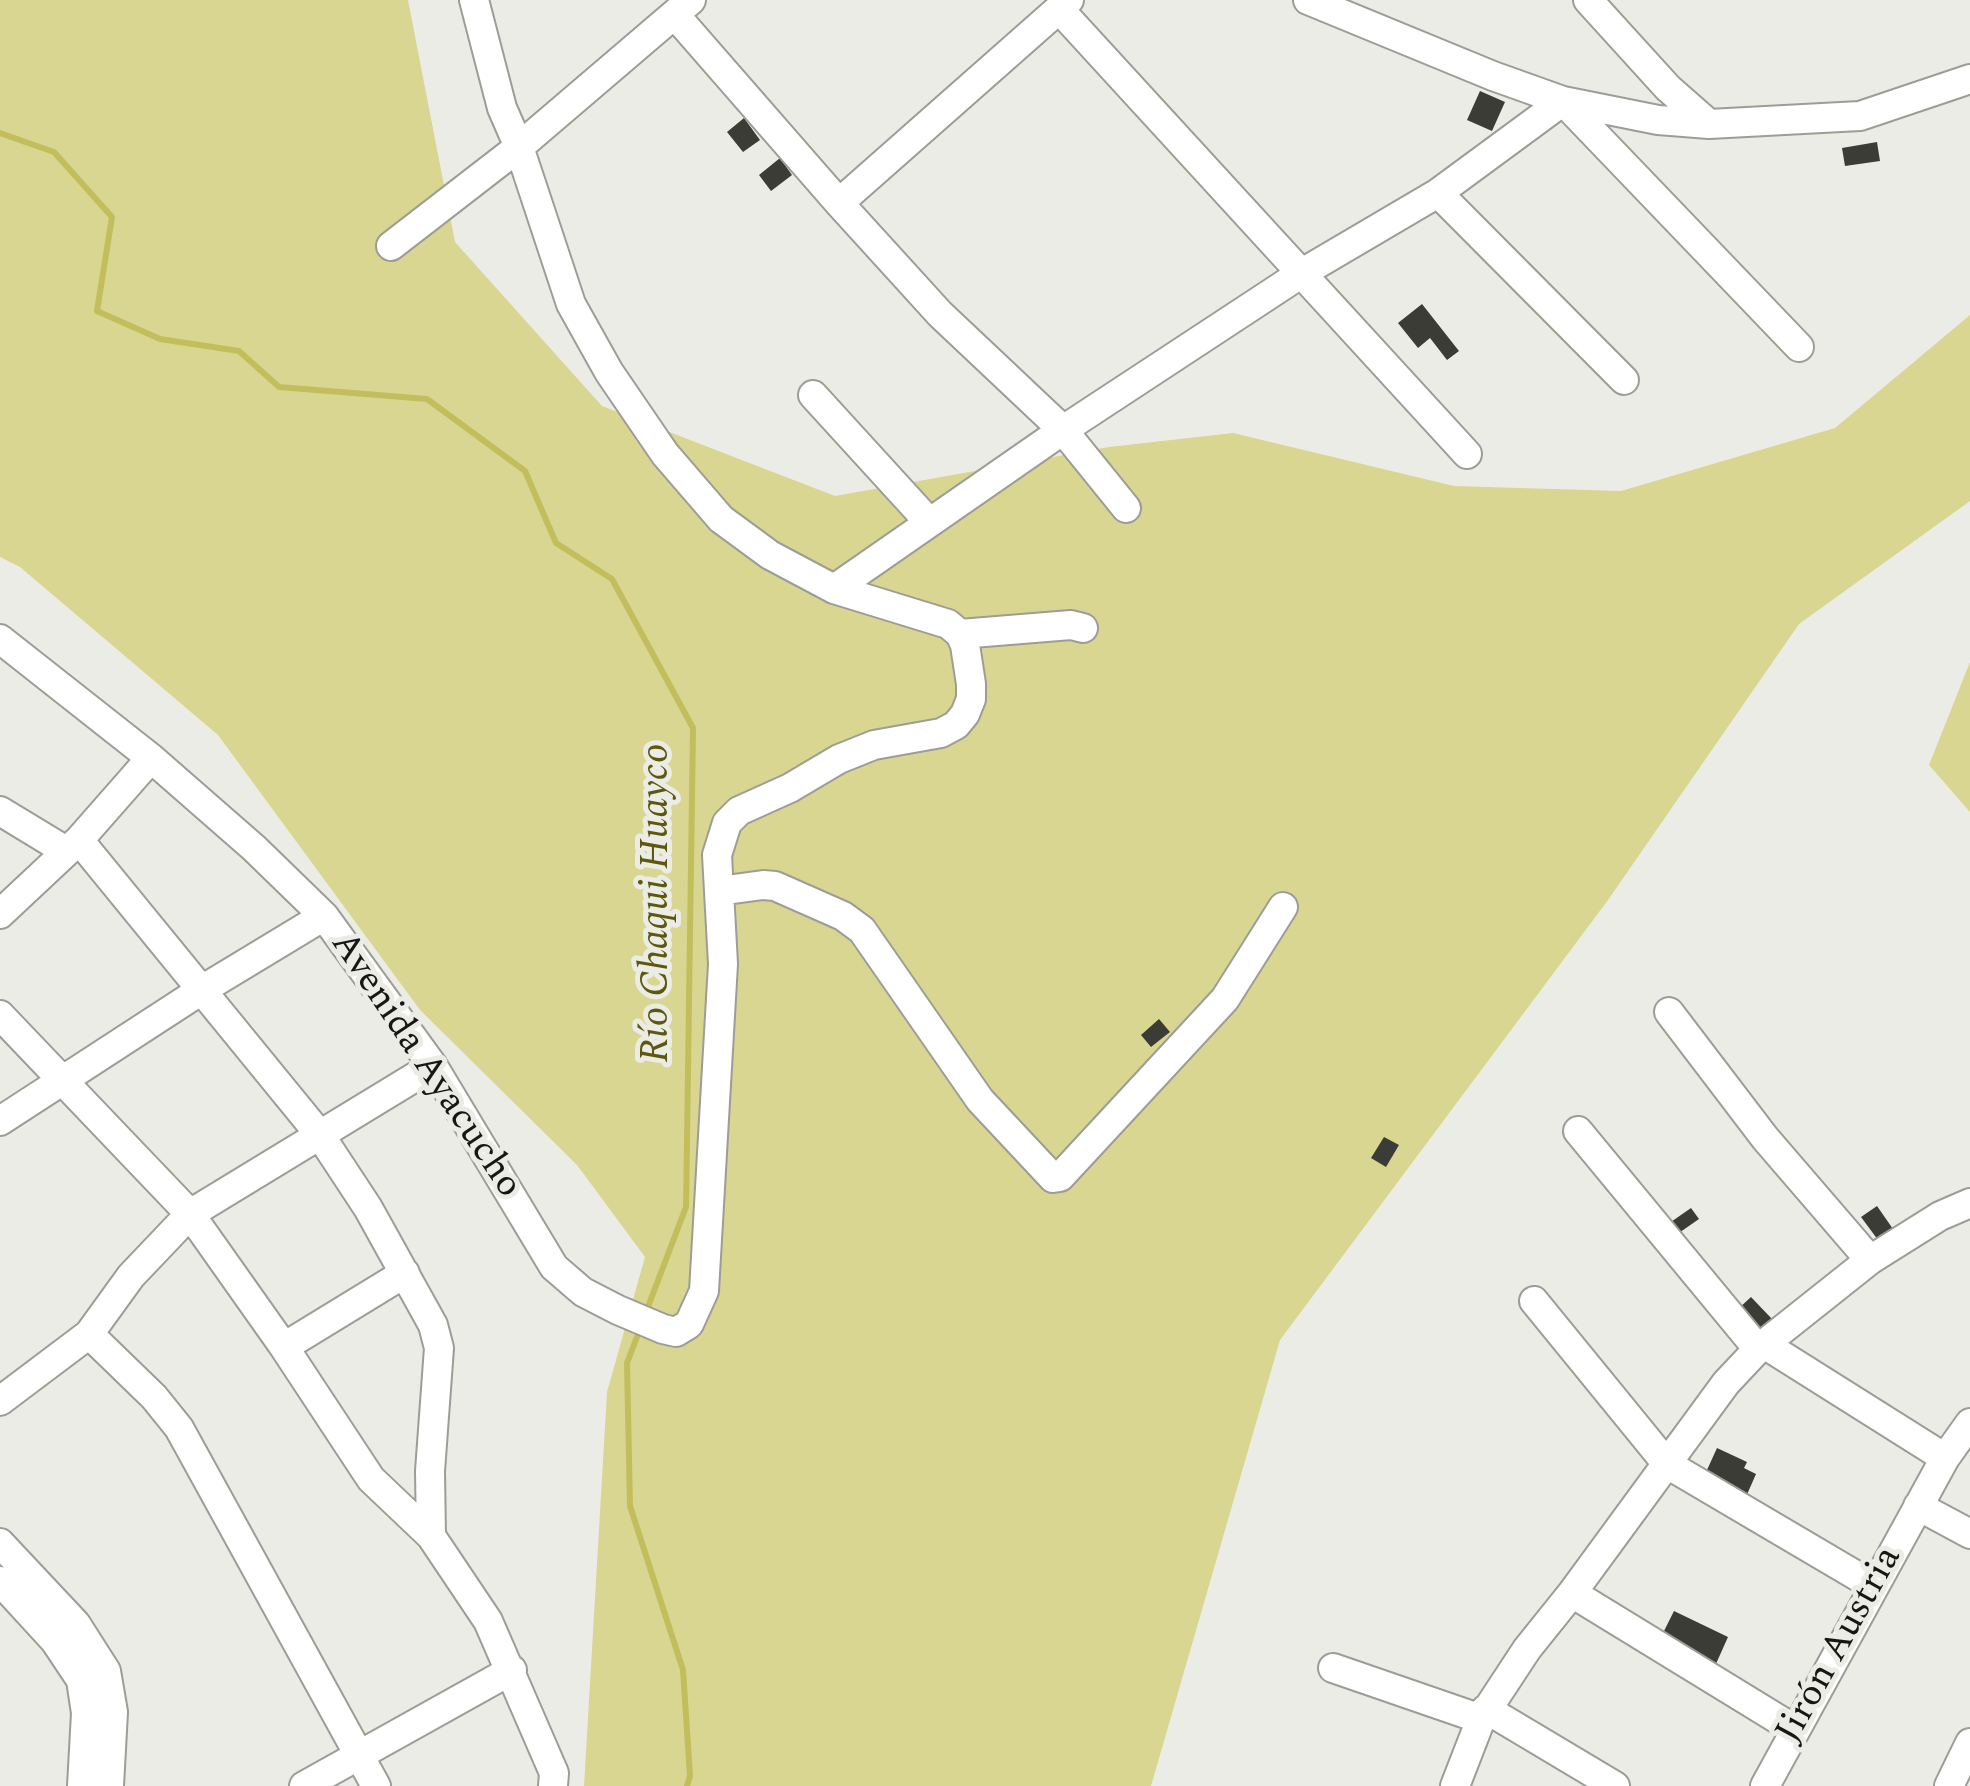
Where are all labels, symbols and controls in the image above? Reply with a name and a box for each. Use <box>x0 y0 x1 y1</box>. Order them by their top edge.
water label: Río Chaqui Huayco <box>635 743 683 1063</box>
street label: Avenida Ayacucho <box>318 924 530 1208</box>
street label: Jirón Austria <box>1768 1540 1914 1752</box>

